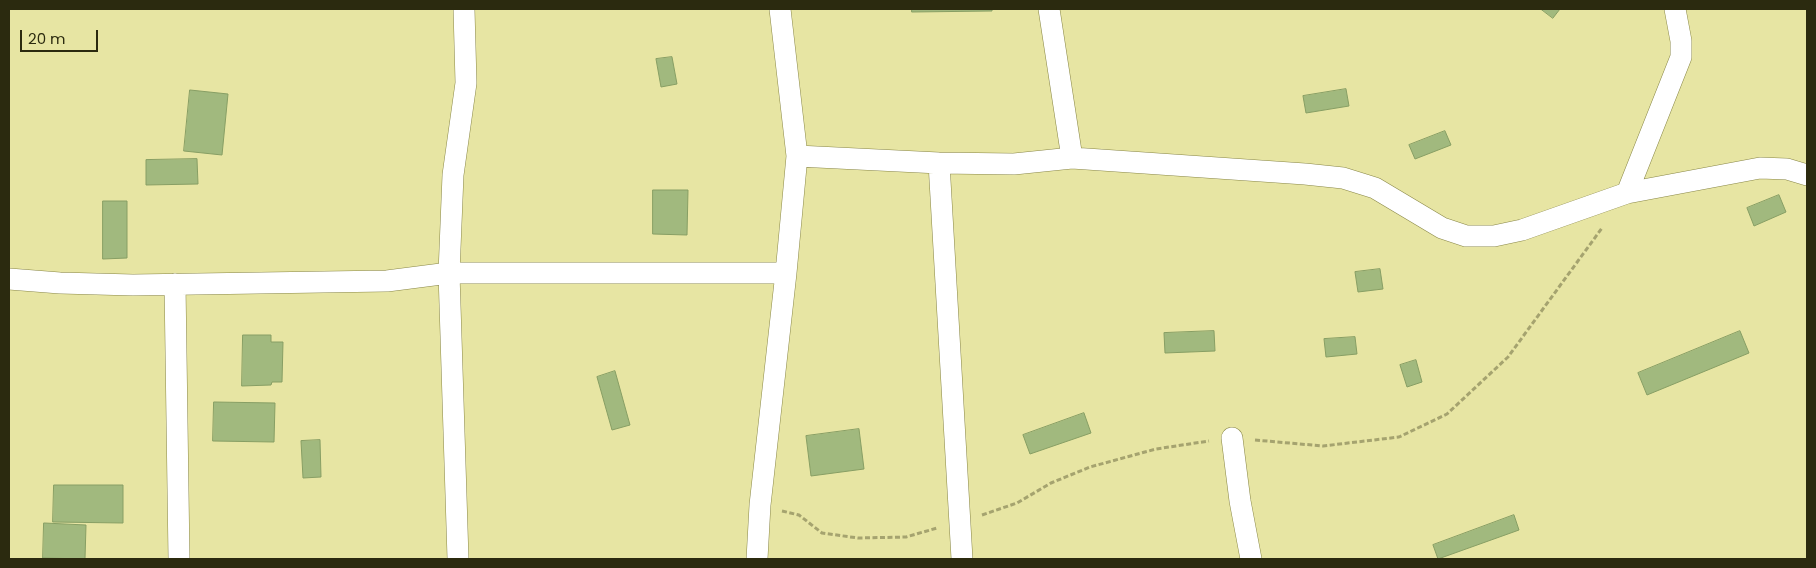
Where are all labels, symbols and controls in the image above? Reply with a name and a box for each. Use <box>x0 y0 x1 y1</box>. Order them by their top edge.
scale bar <box>22 20 100 52</box>
text: 20 m <box>28 28 66 49</box>

